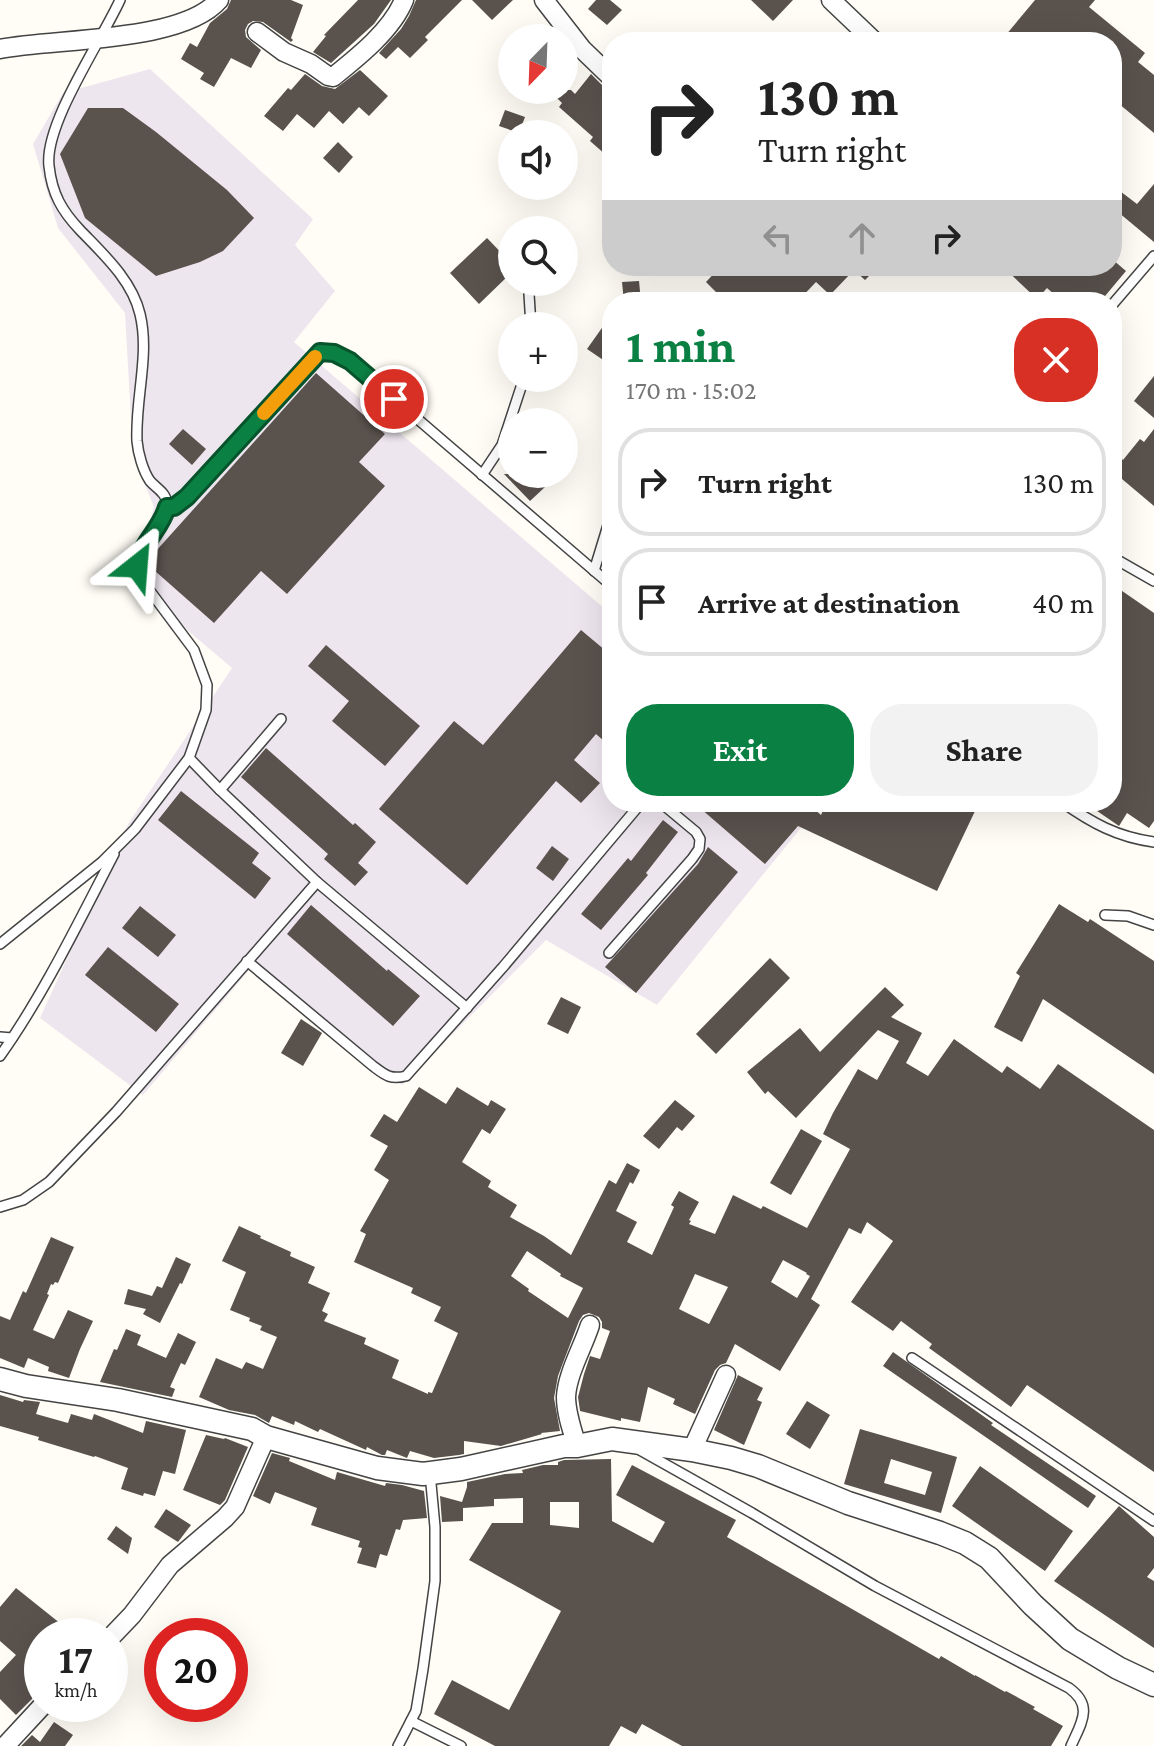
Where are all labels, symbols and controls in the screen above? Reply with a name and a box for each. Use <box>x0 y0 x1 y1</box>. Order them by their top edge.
north arrow <box>498 24 578 104</box>
map controls <box>498 24 578 488</box>
icon: right <box>626 64 730 168</box>
text: 130 m <box>758 65 899 127</box>
button: sound <box>498 120 578 200</box>
text: Turn right <box>758 130 906 170</box>
button: search <box>498 216 578 296</box>
icon: left <box>756 216 800 260</box>
icon: ahead <box>840 216 884 260</box>
icon: right <box>924 216 968 260</box>
button: + <box>498 312 578 392</box>
button: close <box>1014 318 1098 402</box>
text: 1 min <box>626 319 735 372</box>
pin <box>360 365 428 433</box>
text: 170 m · 15:02 <box>626 376 756 405</box>
icon: arrive <box>372 377 416 421</box>
button: − <box>498 408 578 488</box>
icon: right <box>630 460 674 504</box>
text: Turn right <box>698 466 832 499</box>
text: 130 m <box>1023 466 1094 499</box>
position arrow <box>95 524 179 608</box>
icon: arrive <box>630 580 674 624</box>
text: Arrive at destination <box>698 586 960 619</box>
text: 40 m <box>1032 586 1094 619</box>
button: Exit <box>626 704 854 796</box>
button: Share <box>870 704 1098 796</box>
speed limit sign: 20 <box>144 1618 248 1722</box>
text: 17 <box>59 1637 93 1682</box>
text: km/h <box>54 1679 98 1701</box>

